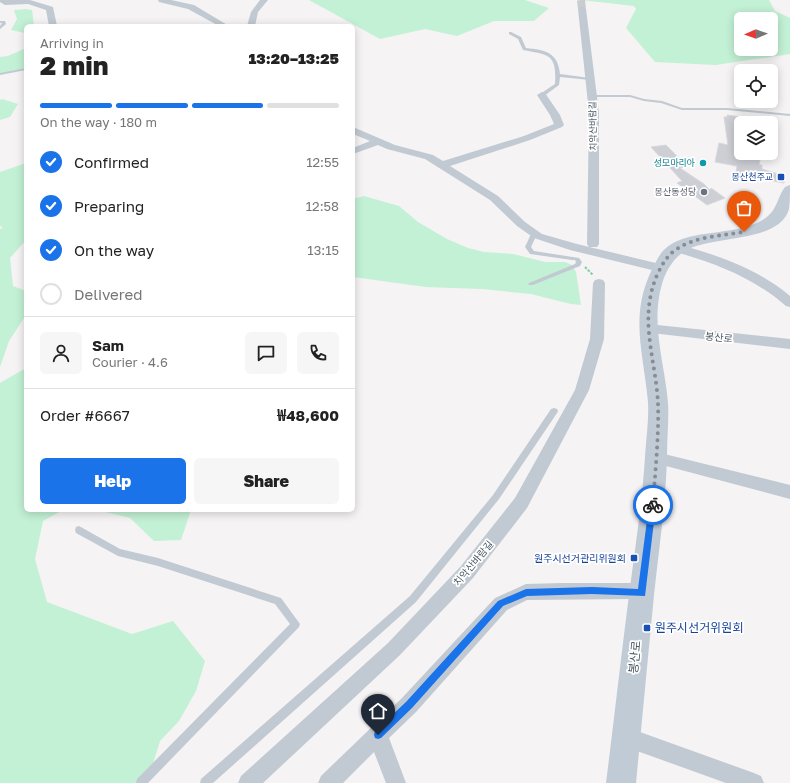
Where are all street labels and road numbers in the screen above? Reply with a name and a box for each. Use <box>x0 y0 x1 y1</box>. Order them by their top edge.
street label: 치악산바람길 <box>587 101 598 151</box>
street label: 봉산로 <box>705 330 733 344</box>
street label: 치악산바람길 <box>451 538 495 588</box>
street label: 봉산로 <box>625 640 644 674</box>

